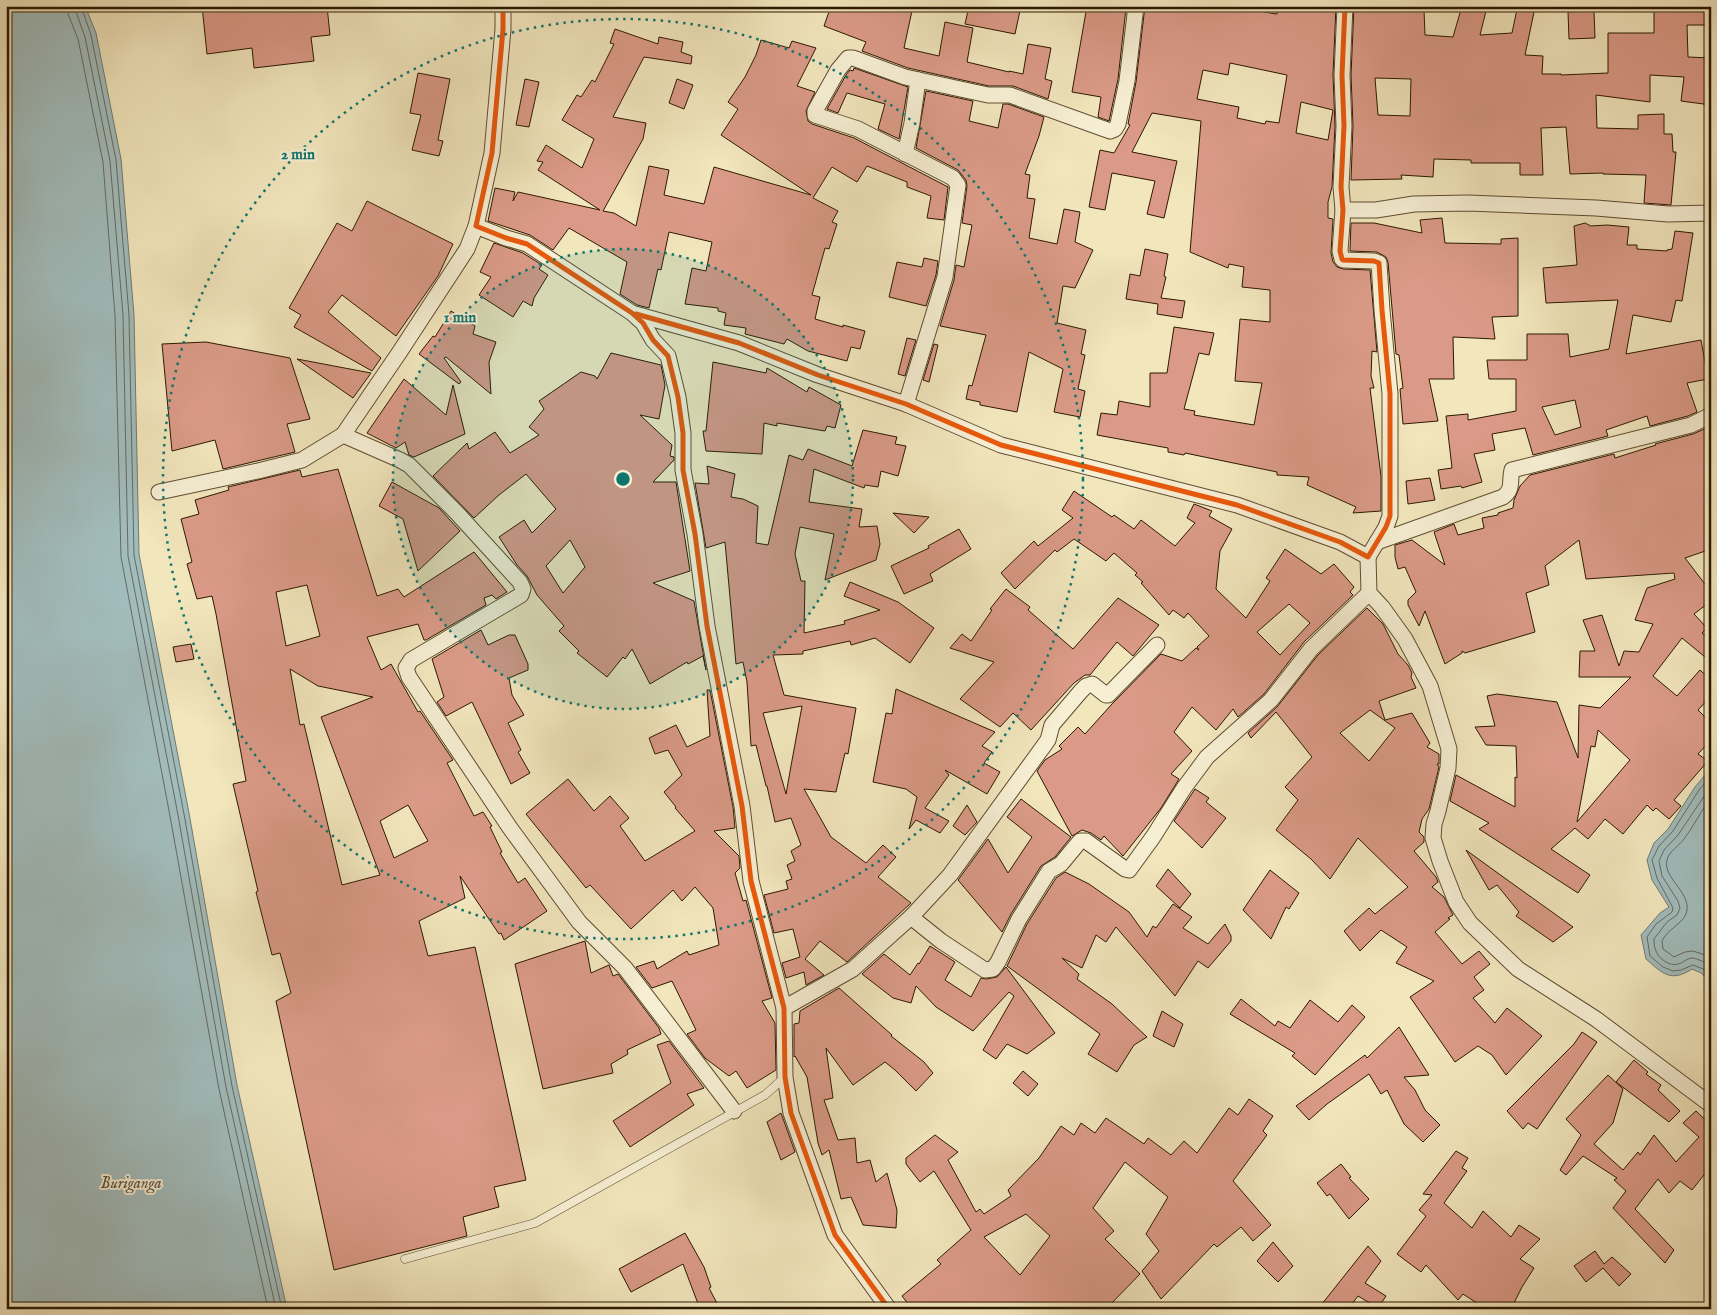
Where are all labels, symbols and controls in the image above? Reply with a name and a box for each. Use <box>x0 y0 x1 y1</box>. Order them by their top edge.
text: 2 min <box>281 145 315 164</box>
text: 1 min <box>444 308 476 327</box>
centre of rings <box>614 470 632 488</box>
water label: Buriganga <box>100 1174 162 1194</box>

